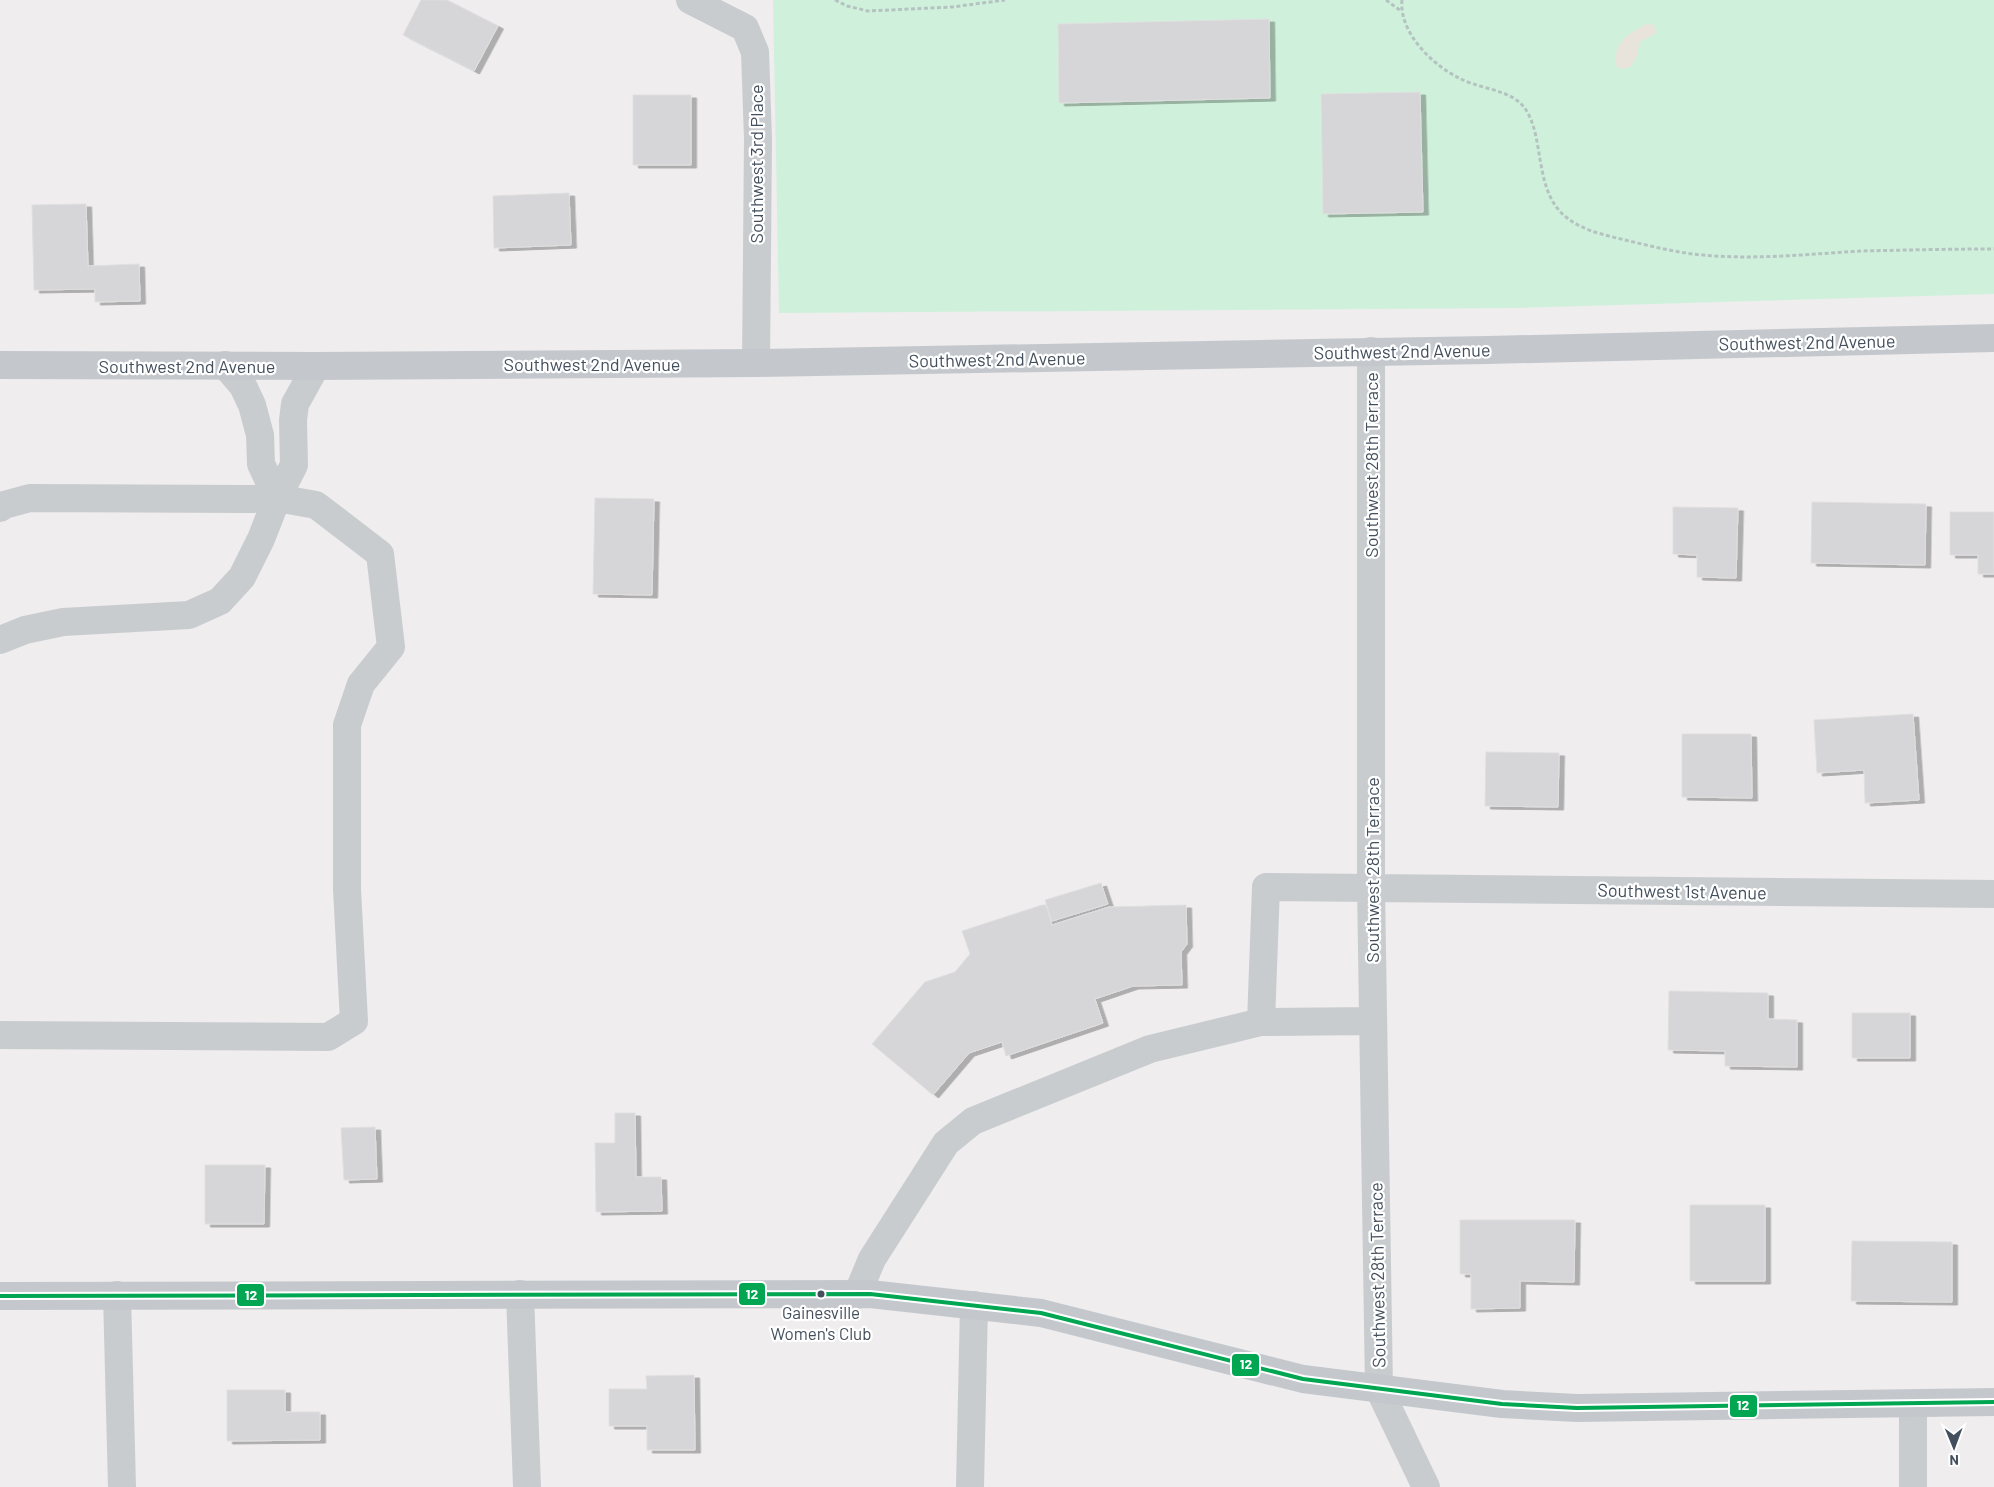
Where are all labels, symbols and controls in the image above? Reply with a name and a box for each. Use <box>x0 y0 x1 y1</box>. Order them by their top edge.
street label: Southwest 3rd Place <box>745 84 767 244</box>
street label: Southwest 2nd Avenue <box>1718 329 1896 355</box>
street label: Southwest 2nd Avenue <box>1313 338 1491 364</box>
street label: Southwest 2nd Avenue <box>908 346 1086 372</box>
street label: Southwest 2nd Avenue <box>504 353 680 375</box>
street label: Southwest 2nd Avenue <box>99 355 275 377</box>
street label: Southwest 28th Terrace <box>1360 372 1382 558</box>
street label: Southwest 28th Terrace <box>1361 777 1383 963</box>
street label: Southwest 1st Avenue <box>1597 879 1767 903</box>
street label: Southwest 28th Terrace <box>1364 1182 1390 1368</box>
line badge: 12 <box>738 1282 766 1306</box>
line badge: 12 <box>236 1283 265 1307</box>
text: 12 <box>746 1285 759 1302</box>
text: 12 <box>245 1286 258 1303</box>
marker: Gainesville Women's Club <box>816 1289 826 1299</box>
place label: Gainesville Women's Club <box>770 1302 872 1343</box>
line badge: 12 <box>1231 1353 1260 1377</box>
text: 12 <box>1240 1355 1253 1372</box>
line badge: 12 <box>1729 1394 1758 1418</box>
text: 12 <box>1737 1396 1750 1413</box>
north arrow <box>1929 1422 1979 1472</box>
text: N <box>1949 1452 1959 1469</box>

